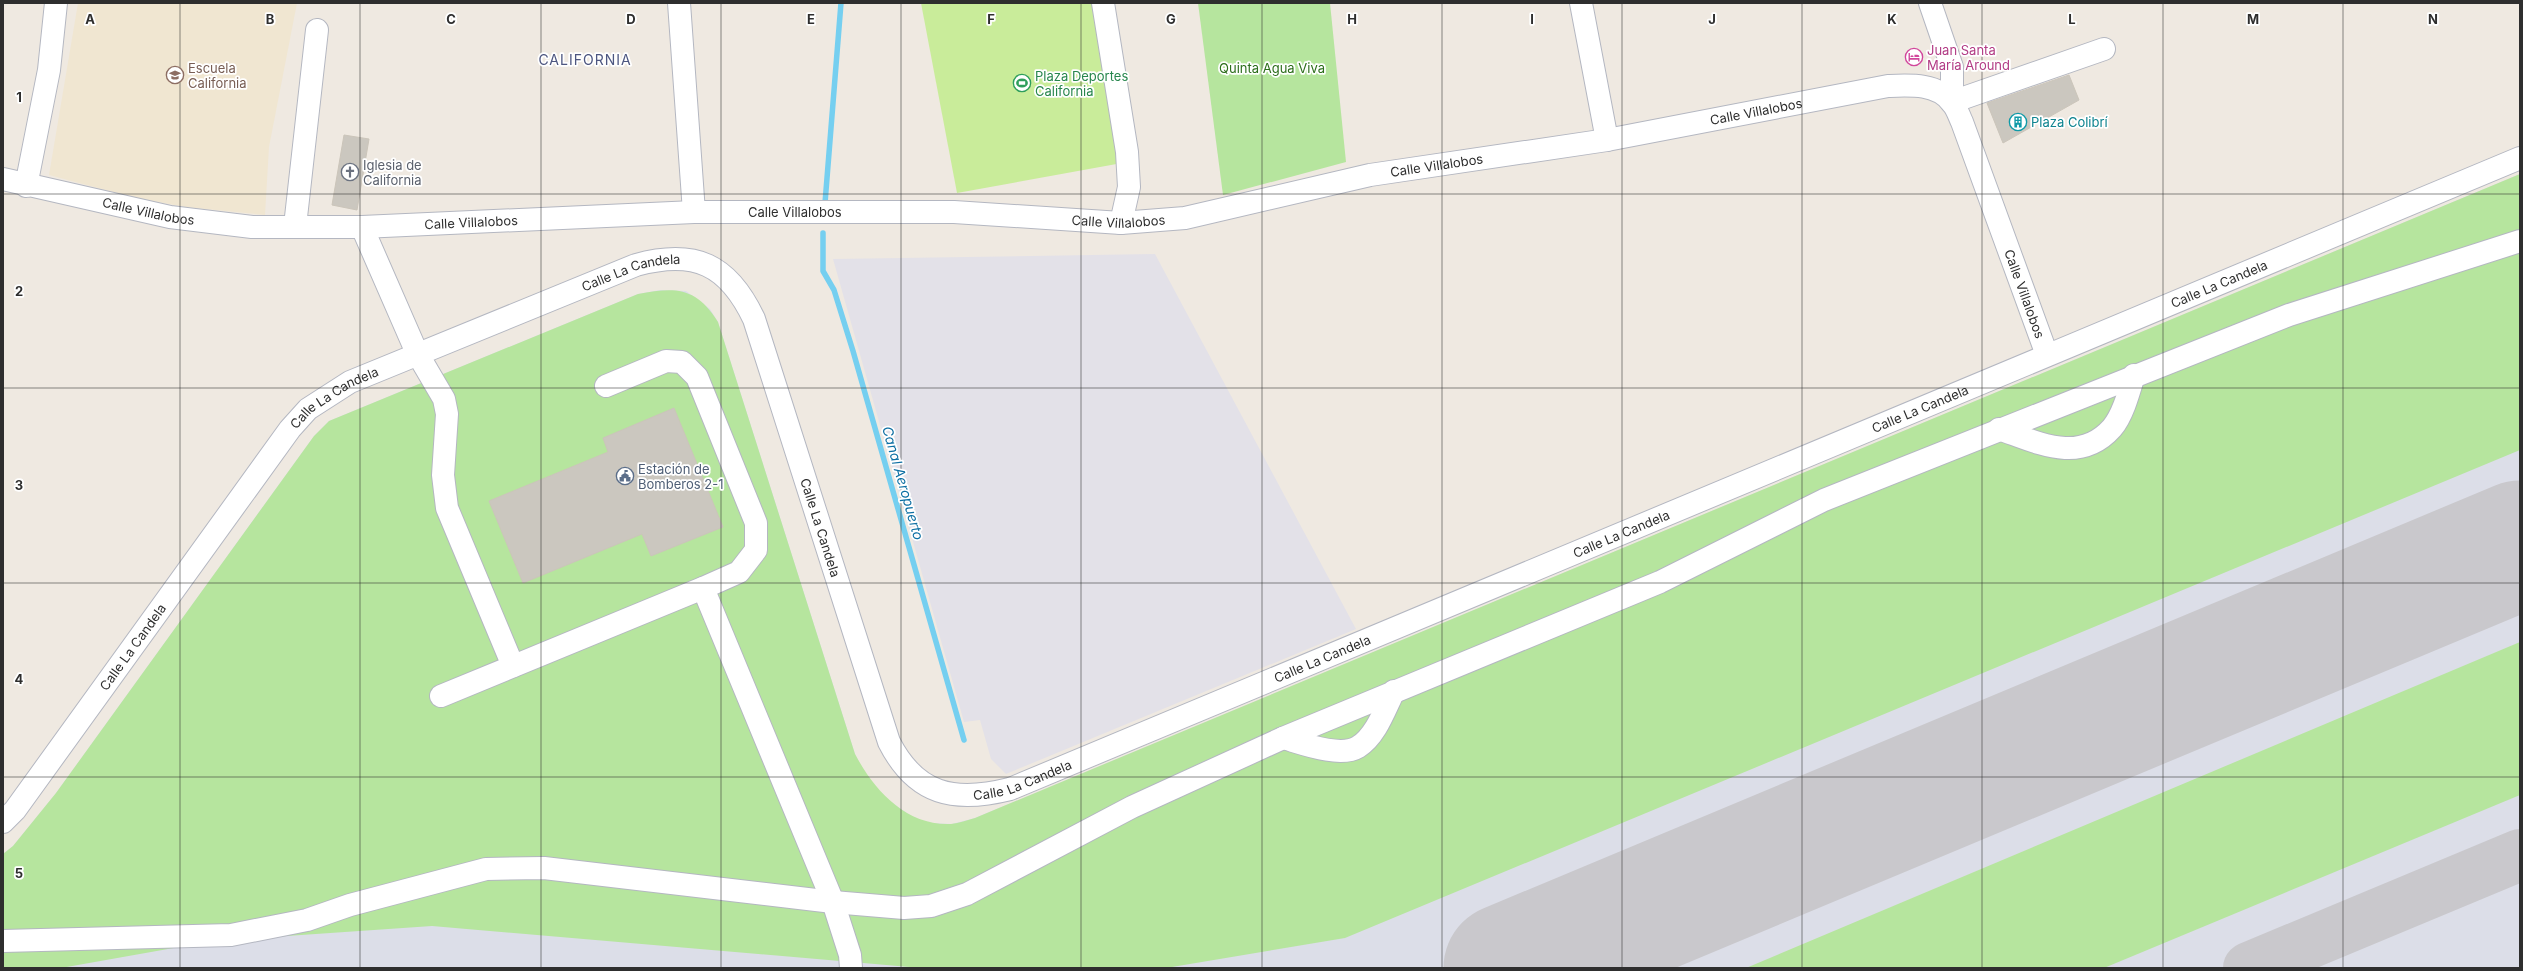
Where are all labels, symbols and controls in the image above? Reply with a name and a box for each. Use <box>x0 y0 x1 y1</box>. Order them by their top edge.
text: A <box>85 11 95 27</box>
text: B <box>266 11 275 27</box>
text: C <box>446 11 456 27</box>
text: D <box>626 11 636 27</box>
text: E <box>807 11 815 27</box>
text: F <box>987 11 995 27</box>
text: G <box>1166 11 1176 27</box>
text: H <box>1347 11 1357 27</box>
text: I <box>1530 11 1534 27</box>
text: J <box>1708 11 1716 27</box>
text: K <box>1887 11 1897 27</box>
text: L <box>2068 11 2076 27</box>
text: M <box>2247 11 2259 27</box>
text: N <box>2428 11 2438 27</box>
place label: Juan Santa María Around <box>1927 42 2010 73</box>
hotel icon: Juan Santa María Around <box>1904 47 1924 67</box>
district label: CALIFORNIA <box>538 51 632 68</box>
place label: Escuela California <box>188 60 247 91</box>
park label: Quinta Agua Viva <box>1219 60 1325 76</box>
school or university icon: Escuela California <box>165 65 185 85</box>
place label: Plaza Deportes California <box>1035 68 1128 99</box>
sports icon: Plaza Deportes California <box>1012 73 1032 93</box>
text: 1 <box>16 89 22 105</box>
street label: Calle Villalobos <box>1708 95 1804 128</box>
building icon: Plaza Colibrí <box>2008 112 2028 132</box>
place label: Plaza Colibrí <box>2031 114 2109 130</box>
street label: Calle Villalobos <box>1389 150 1484 180</box>
place label: Iglesia de California <box>363 157 422 188</box>
church icon: Iglesia de California <box>340 162 360 182</box>
street label: Calle Villalobos <box>101 194 196 228</box>
street label: Calle Villalobos <box>748 204 842 220</box>
street label: Calle Villalobos <box>424 212 518 232</box>
street label: Calle Villalobos <box>1071 212 1166 231</box>
street label: Calle Villalobos <box>2001 247 2048 341</box>
street label: Calle La Candela <box>579 251 680 294</box>
street label: Calle La Candela <box>2168 256 2270 311</box>
text: 2 <box>15 283 23 299</box>
street label: Calle La Candela <box>286 363 381 432</box>
street label: Calle La Candela <box>1869 381 1971 436</box>
water label: Canal Aeropuerto <box>879 424 928 542</box>
place label: Estación de Bomberos 2-1 <box>638 461 723 492</box>
public building icon: Estación de Bomberos 2-1 <box>615 466 635 486</box>
street label: Calle La Candela <box>797 476 844 579</box>
text: 3 <box>15 477 23 493</box>
street label: Calle La Candela <box>1570 506 1672 561</box>
street label: Calle La Candela <box>96 600 169 694</box>
street label: Calle La Candela <box>1271 631 1373 686</box>
text: 4 <box>15 671 24 687</box>
street label: Calle La Candela <box>972 756 1074 803</box>
text: 5 <box>15 865 23 881</box>

